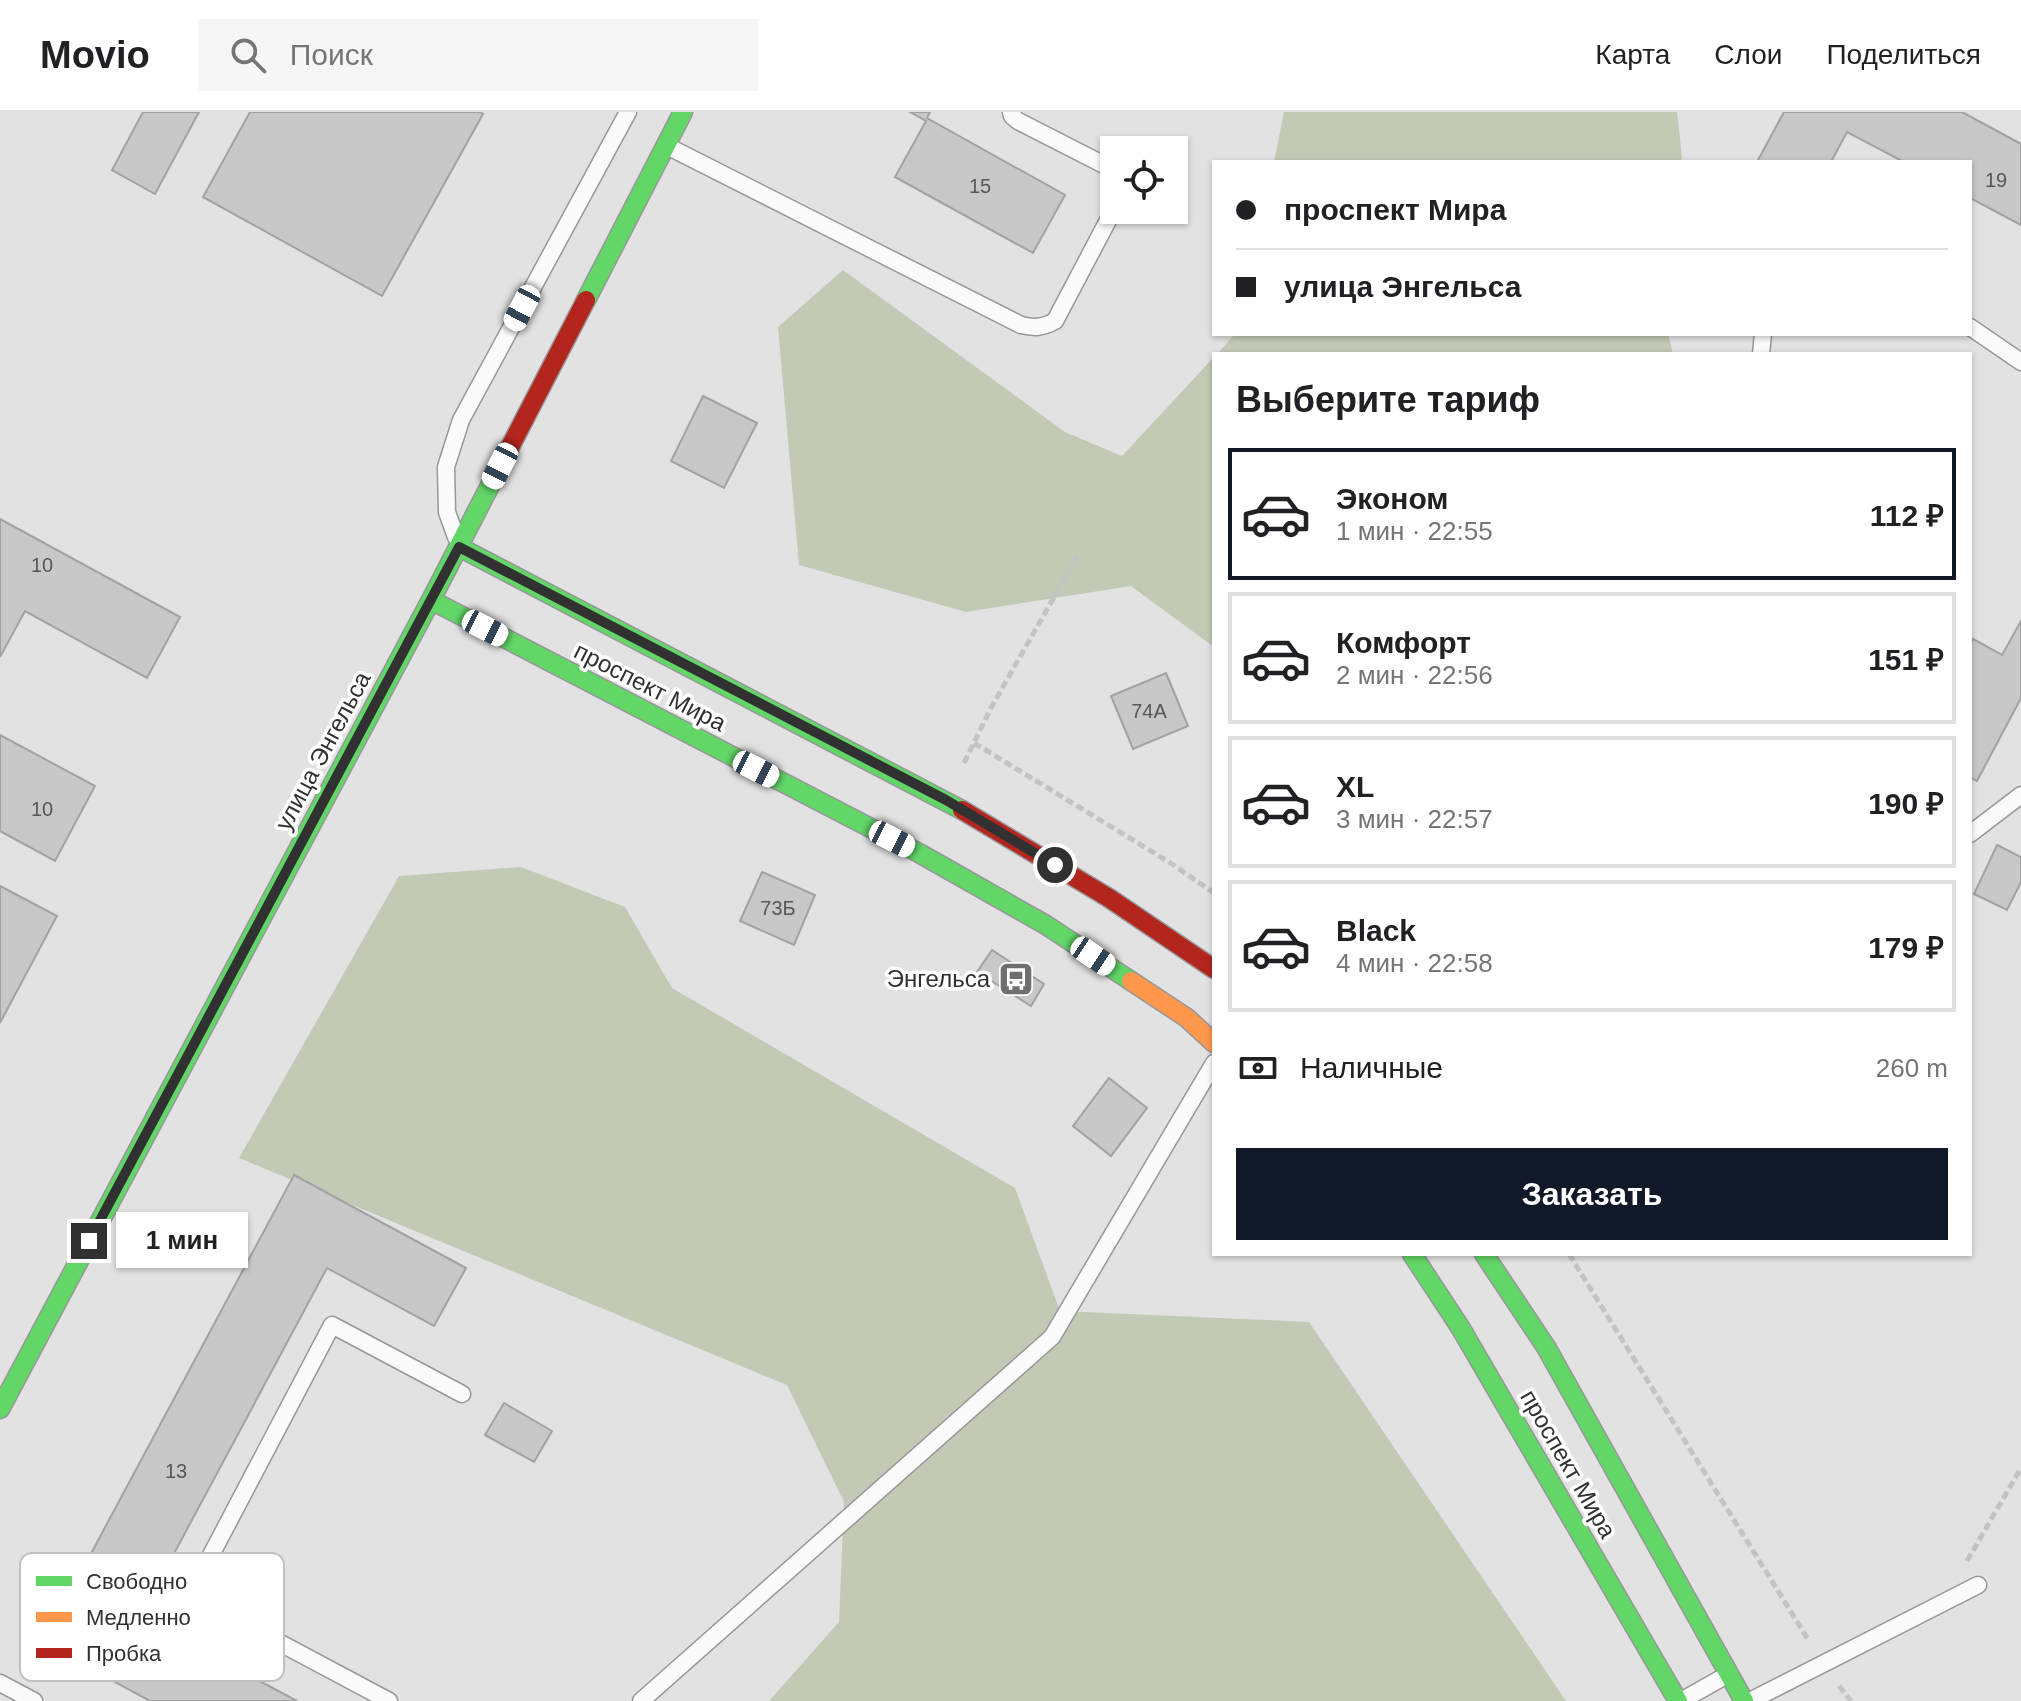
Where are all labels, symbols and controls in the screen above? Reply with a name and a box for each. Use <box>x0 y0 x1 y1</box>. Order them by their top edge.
search box <box>198 19 758 91</box>
icon: search <box>226 33 270 77</box>
text: Movio <box>40 34 150 76</box>
text: Поиск <box>290 38 373 71</box>
text: Карта <box>1595 39 1670 70</box>
text: Слои <box>1714 39 1782 70</box>
text: Поделиться <box>1826 39 1981 70</box>
map controls <box>1100 136 1188 224</box>
button: locate <box>1100 136 1188 224</box>
house number: 19 <box>1985 169 2007 191</box>
house number: 15 <box>969 175 991 197</box>
text: проспект Мира <box>1284 193 1506 226</box>
text: улица Энгельса <box>1284 270 1522 303</box>
car <box>500 281 544 335</box>
text: Выберите тариф <box>1236 379 1540 420</box>
car <box>478 439 522 493</box>
icon: car <box>1240 478 1312 550</box>
text: Эконом <box>1336 482 1449 515</box>
text: 112 ₽ <box>1870 499 1944 532</box>
text: 1 мин · 22:55 <box>1336 516 1493 546</box>
house number: 10 <box>31 554 53 576</box>
car <box>458 606 512 650</box>
icon: car <box>1240 622 1312 694</box>
text: Комфорт <box>1336 626 1471 659</box>
street label: проспект Мира <box>570 637 731 737</box>
text: 151 ₽ <box>1868 643 1944 676</box>
text: 2 мин · 22:56 <box>1336 660 1493 690</box>
street label: улица Энгельса <box>269 666 376 835</box>
house number: 74А <box>1131 700 1167 722</box>
car <box>729 747 783 791</box>
icon: car <box>1240 766 1312 838</box>
text: XL <box>1336 770 1374 803</box>
text: 190 ₽ <box>1868 787 1944 820</box>
house number: 10 <box>31 798 53 820</box>
text: 3 мин · 22:57 <box>1336 804 1493 834</box>
car <box>865 817 919 861</box>
route start <box>1037 847 1073 883</box>
house number: 73Б <box>760 897 796 919</box>
icon: car <box>1240 910 1312 982</box>
text: Black <box>1336 914 1416 947</box>
text: 179 ₽ <box>1868 931 1944 964</box>
car <box>1066 933 1120 979</box>
text: 4 мин · 22:58 <box>1336 948 1493 978</box>
bus stop icon: Энгельса <box>997 960 1035 998</box>
place label: Энгельса <box>887 965 991 992</box>
icon: cash <box>1236 1046 1280 1090</box>
text: Наличные <box>1300 1051 1443 1084</box>
text: 260 m <box>1876 1053 1948 1083</box>
button: Заказать <box>1236 1148 1948 1240</box>
callout: 1 мин <box>117 1213 249 1269</box>
route end <box>71 1223 107 1259</box>
text: 1 мин <box>146 1225 218 1255</box>
street label: проспект Мира <box>1515 1385 1622 1543</box>
house number: 13 <box>165 1460 187 1482</box>
legend <box>20 1553 284 1681</box>
text: Свободно <box>86 1569 187 1594</box>
text: Медленно <box>86 1605 191 1630</box>
text: Пробка <box>86 1641 162 1666</box>

